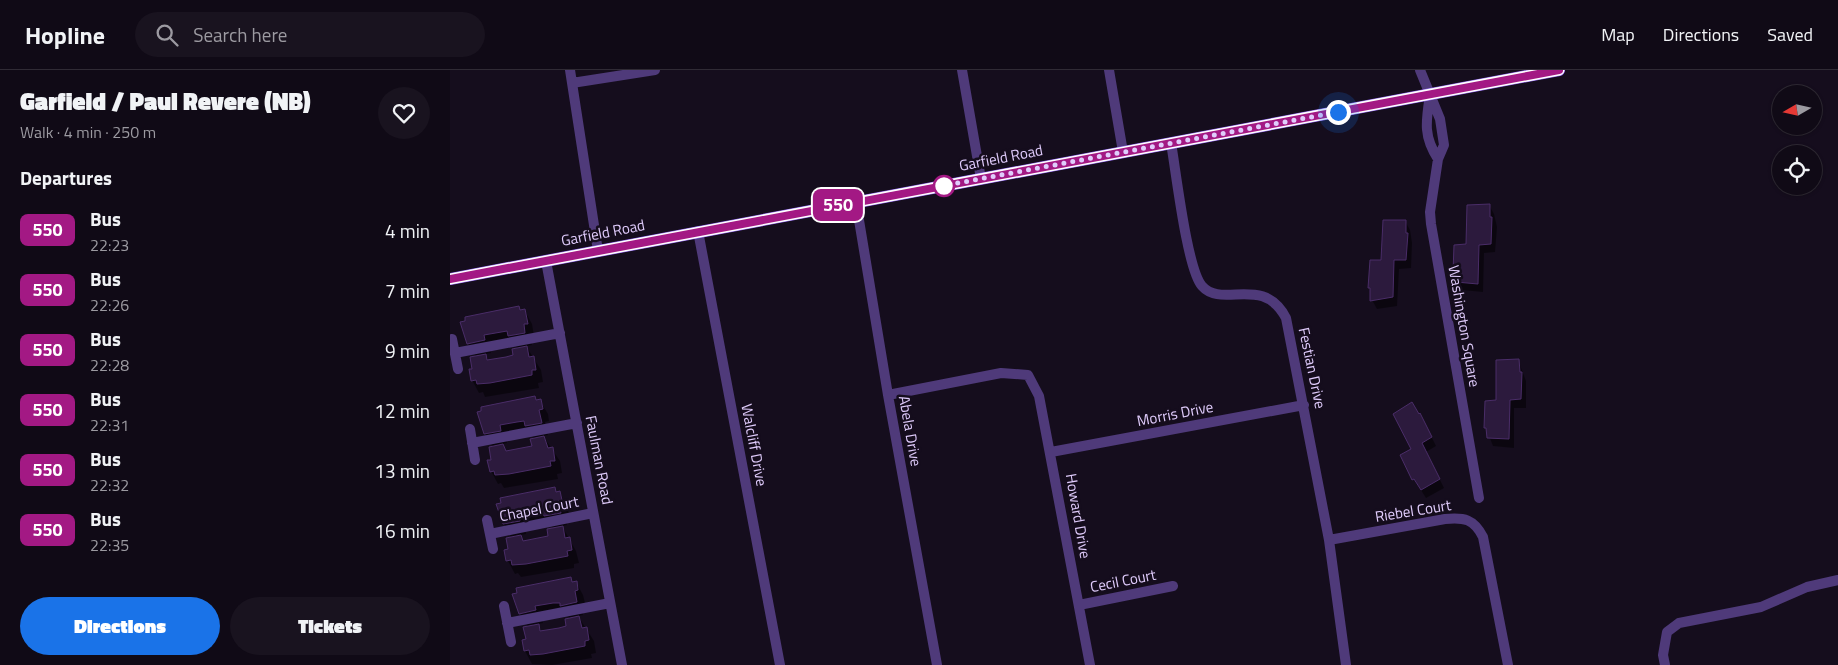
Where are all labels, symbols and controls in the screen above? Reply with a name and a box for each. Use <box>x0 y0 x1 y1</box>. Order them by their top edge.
search box <box>135 12 485 57</box>
text: Hopline <box>25 17 105 53</box>
text: Search here <box>193 20 287 49</box>
icon: search <box>153 21 181 49</box>
text: Map <box>1601 21 1635 48</box>
text: Directions <box>1663 21 1739 48</box>
text: Saved <box>1767 21 1813 48</box>
text: Garfield / Paul Revere (NB) <box>20 83 311 119</box>
north arrow <box>1772 85 1822 135</box>
map controls <box>1772 85 1822 195</box>
button: heart <box>378 87 430 139</box>
your location <box>1326 100 1351 125</box>
text: Walk · 4 min · 250 m <box>20 120 156 144</box>
street label: Garfield Road <box>957 138 1045 177</box>
button: locate <box>1772 145 1822 195</box>
text: Departures <box>20 163 112 192</box>
unlabelled marker <box>933 175 955 197</box>
line badge: 550 <box>809 189 867 221</box>
text: 550 <box>823 191 853 218</box>
text: Bus <box>90 204 121 233</box>
street label: Garfield Road <box>559 213 647 252</box>
text: 550 <box>32 216 63 243</box>
text: 4 min <box>385 216 430 245</box>
text: 22:23 <box>90 233 129 257</box>
street label: Washington Square <box>1442 263 1487 389</box>
text: Bus <box>90 264 121 293</box>
text: 550 <box>32 276 63 303</box>
text: 7 min <box>385 276 430 305</box>
text: 22:26 <box>90 293 129 317</box>
text: Bus <box>90 324 121 353</box>
street label: Festian Drive <box>1293 325 1332 411</box>
text: 550 <box>32 336 63 363</box>
text: 9 min <box>385 336 430 365</box>
text: 22:28 <box>90 353 129 377</box>
text: Bus <box>90 384 121 413</box>
street label: Abela Drive <box>893 394 928 468</box>
street label: Morris Drive <box>1135 395 1215 432</box>
text: 550 <box>32 396 63 423</box>
text: 12 min <box>374 396 430 425</box>
street label: Walcliff Drive <box>735 402 774 488</box>
text: 22:31 <box>90 413 129 437</box>
street label: Faulman Road <box>580 413 619 506</box>
text: Bus <box>90 444 121 473</box>
text: 550 <box>32 456 63 483</box>
text: 13 min <box>374 456 430 485</box>
street label: Howard Drive <box>1060 472 1097 560</box>
text: 22:32 <box>90 473 129 497</box>
street label: Chapel Court <box>497 489 581 527</box>
street label: Riebel Court <box>1373 493 1453 528</box>
text: Bus <box>90 504 121 533</box>
text: 550 <box>32 516 63 543</box>
text: 16 min <box>374 516 430 545</box>
text: 22:35 <box>90 533 129 557</box>
street label: Cecil Court <box>1088 563 1158 598</box>
button: Directions <box>20 597 220 655</box>
button: Tickets <box>230 597 430 655</box>

